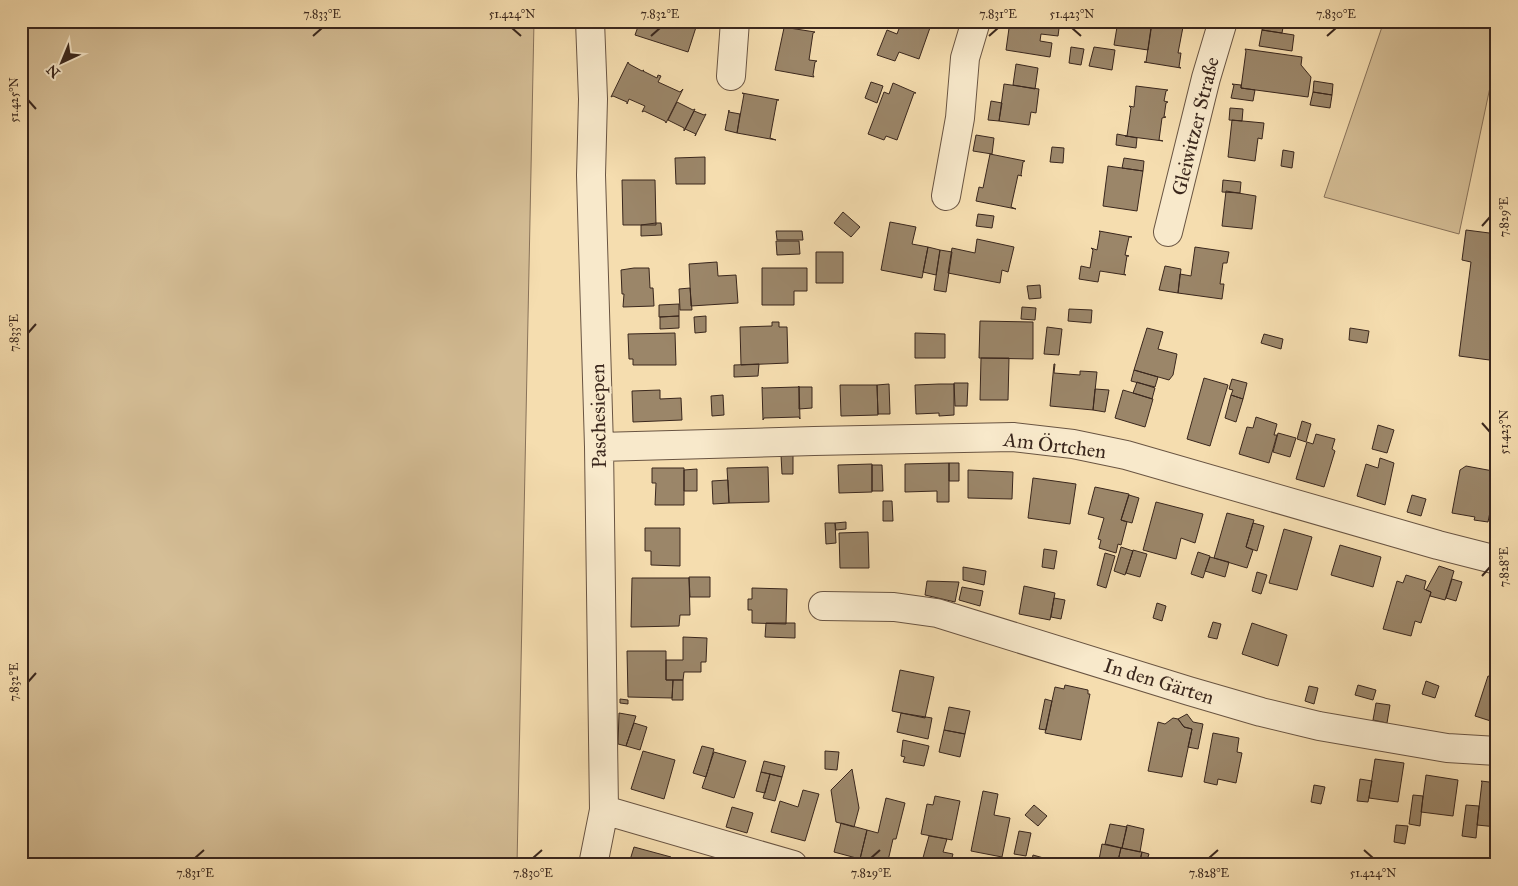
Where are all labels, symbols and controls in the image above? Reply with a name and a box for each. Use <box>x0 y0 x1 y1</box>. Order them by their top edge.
text: 7.833°E <box>303 7 341 21</box>
text: 51.424°N <box>489 7 535 21</box>
text: 7.832°E <box>641 7 680 21</box>
text: 7.831°E <box>979 7 1017 21</box>
text: 51.423°N <box>1050 7 1094 21</box>
text: 7.830°E <box>1316 7 1356 21</box>
north arrow <box>38 38 88 88</box>
street label: Gleiwitzer Straße <box>1166 54 1224 198</box>
text: N <box>43 61 63 81</box>
text: 51.425°N <box>7 77 21 123</box>
text: 7.829°E <box>1497 196 1511 237</box>
text: 7.833°E <box>7 314 21 352</box>
street label: Paschesiepen <box>585 363 611 469</box>
text: 51.423°N <box>1497 410 1511 454</box>
street label: Am Örtchen <box>1001 427 1108 463</box>
text: 7.828°E <box>1497 546 1511 587</box>
street label: In den Gärten <box>1101 653 1217 709</box>
text: 7.832°E <box>7 662 21 701</box>
text: 7.831°E <box>176 866 214 880</box>
text: 7.830°E <box>513 866 553 880</box>
text: 7.829°E <box>851 866 892 880</box>
text: 7.828°E <box>1189 866 1230 880</box>
text: 51.424°N <box>1350 866 1396 880</box>

